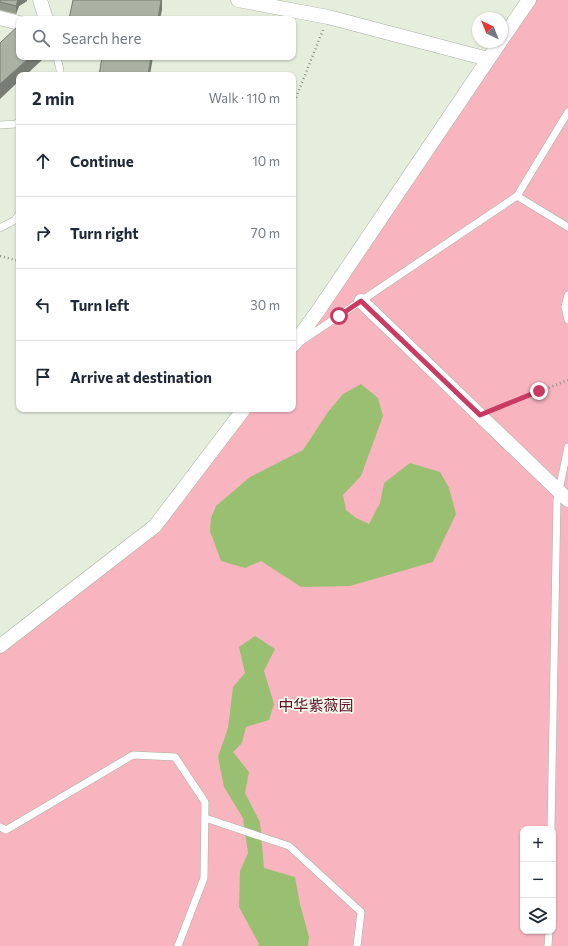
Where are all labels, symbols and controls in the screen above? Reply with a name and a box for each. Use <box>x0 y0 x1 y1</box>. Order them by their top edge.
north arrow <box>472 12 508 48</box>
search box <box>16 16 296 60</box>
icon: search <box>30 27 52 49</box>
text: Search here <box>62 29 141 47</box>
text: 2 min <box>32 88 74 109</box>
text: Walk · 110 m <box>209 90 280 106</box>
icon: ahead <box>32 150 54 172</box>
text: Continue <box>70 152 134 170</box>
text: 10 m <box>252 153 280 169</box>
icon: right <box>32 222 54 244</box>
text: Turn right <box>70 224 139 242</box>
text: 70 m <box>251 225 280 241</box>
icon: left <box>32 294 54 316</box>
text: Turn left <box>70 296 129 314</box>
text: 30 m <box>250 297 280 313</box>
route start <box>330 307 348 325</box>
icon: arrive <box>32 366 54 388</box>
text: Arrive at destination <box>70 368 212 386</box>
route end <box>530 382 548 400</box>
park label: 中华紫薇园 <box>278 696 354 714</box>
map controls <box>520 826 556 934</box>
button: + <box>520 826 556 862</box>
button: − <box>520 862 556 898</box>
button: layers <box>520 898 556 934</box>

